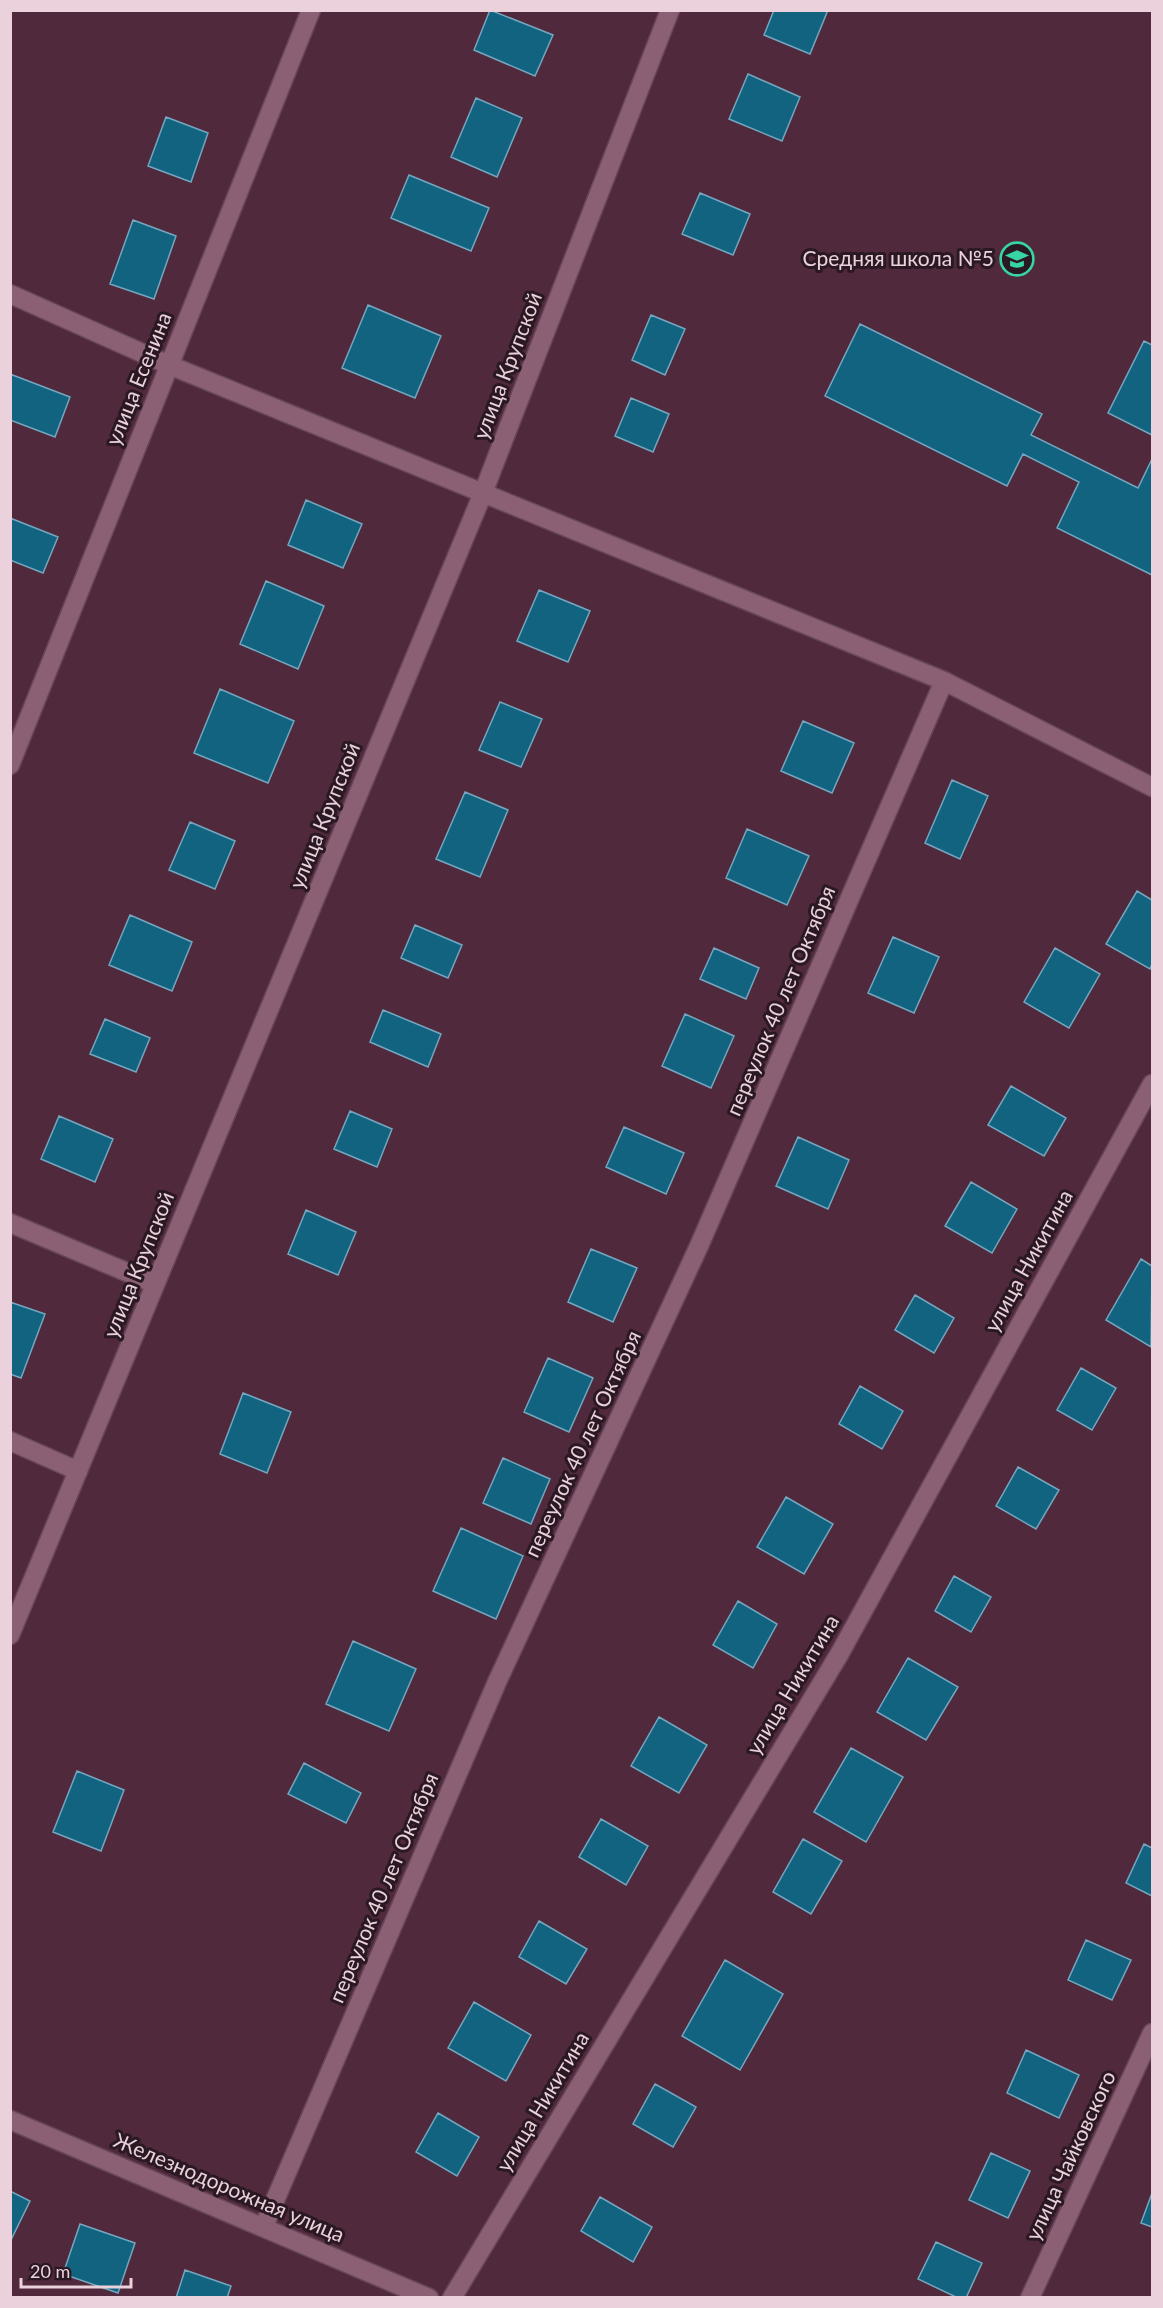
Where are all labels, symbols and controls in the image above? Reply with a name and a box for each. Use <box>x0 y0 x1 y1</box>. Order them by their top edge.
school or university icon: Средняя школа №5 <box>999 241 1035 277</box>
place label: Средняя школа №5 <box>802 245 994 270</box>
street label: улица Крупской <box>467 289 546 442</box>
street label: улица Есенина <box>100 308 176 449</box>
street label: улица Крупской <box>283 739 364 892</box>
street label: переулок 40 лет Октября <box>720 882 839 1119</box>
street label: улица Никитина <box>978 1185 1077 1336</box>
street label: улица Крупской <box>97 1188 178 1341</box>
street label: переулок 40 лет Октября <box>518 1326 645 1561</box>
street label: улица Никитина <box>740 1610 843 1759</box>
street label: переулок 40 лет Октября <box>323 1769 442 2006</box>
street label: улица Никитина <box>490 2027 593 2176</box>
street label: улица Чайковского <box>1019 2067 1120 2244</box>
street label: Железнодорожная улица <box>111 2127 349 2247</box>
scale bar <box>21 2251 130 2289</box>
text: 20 m <box>30 2260 70 2282</box>

